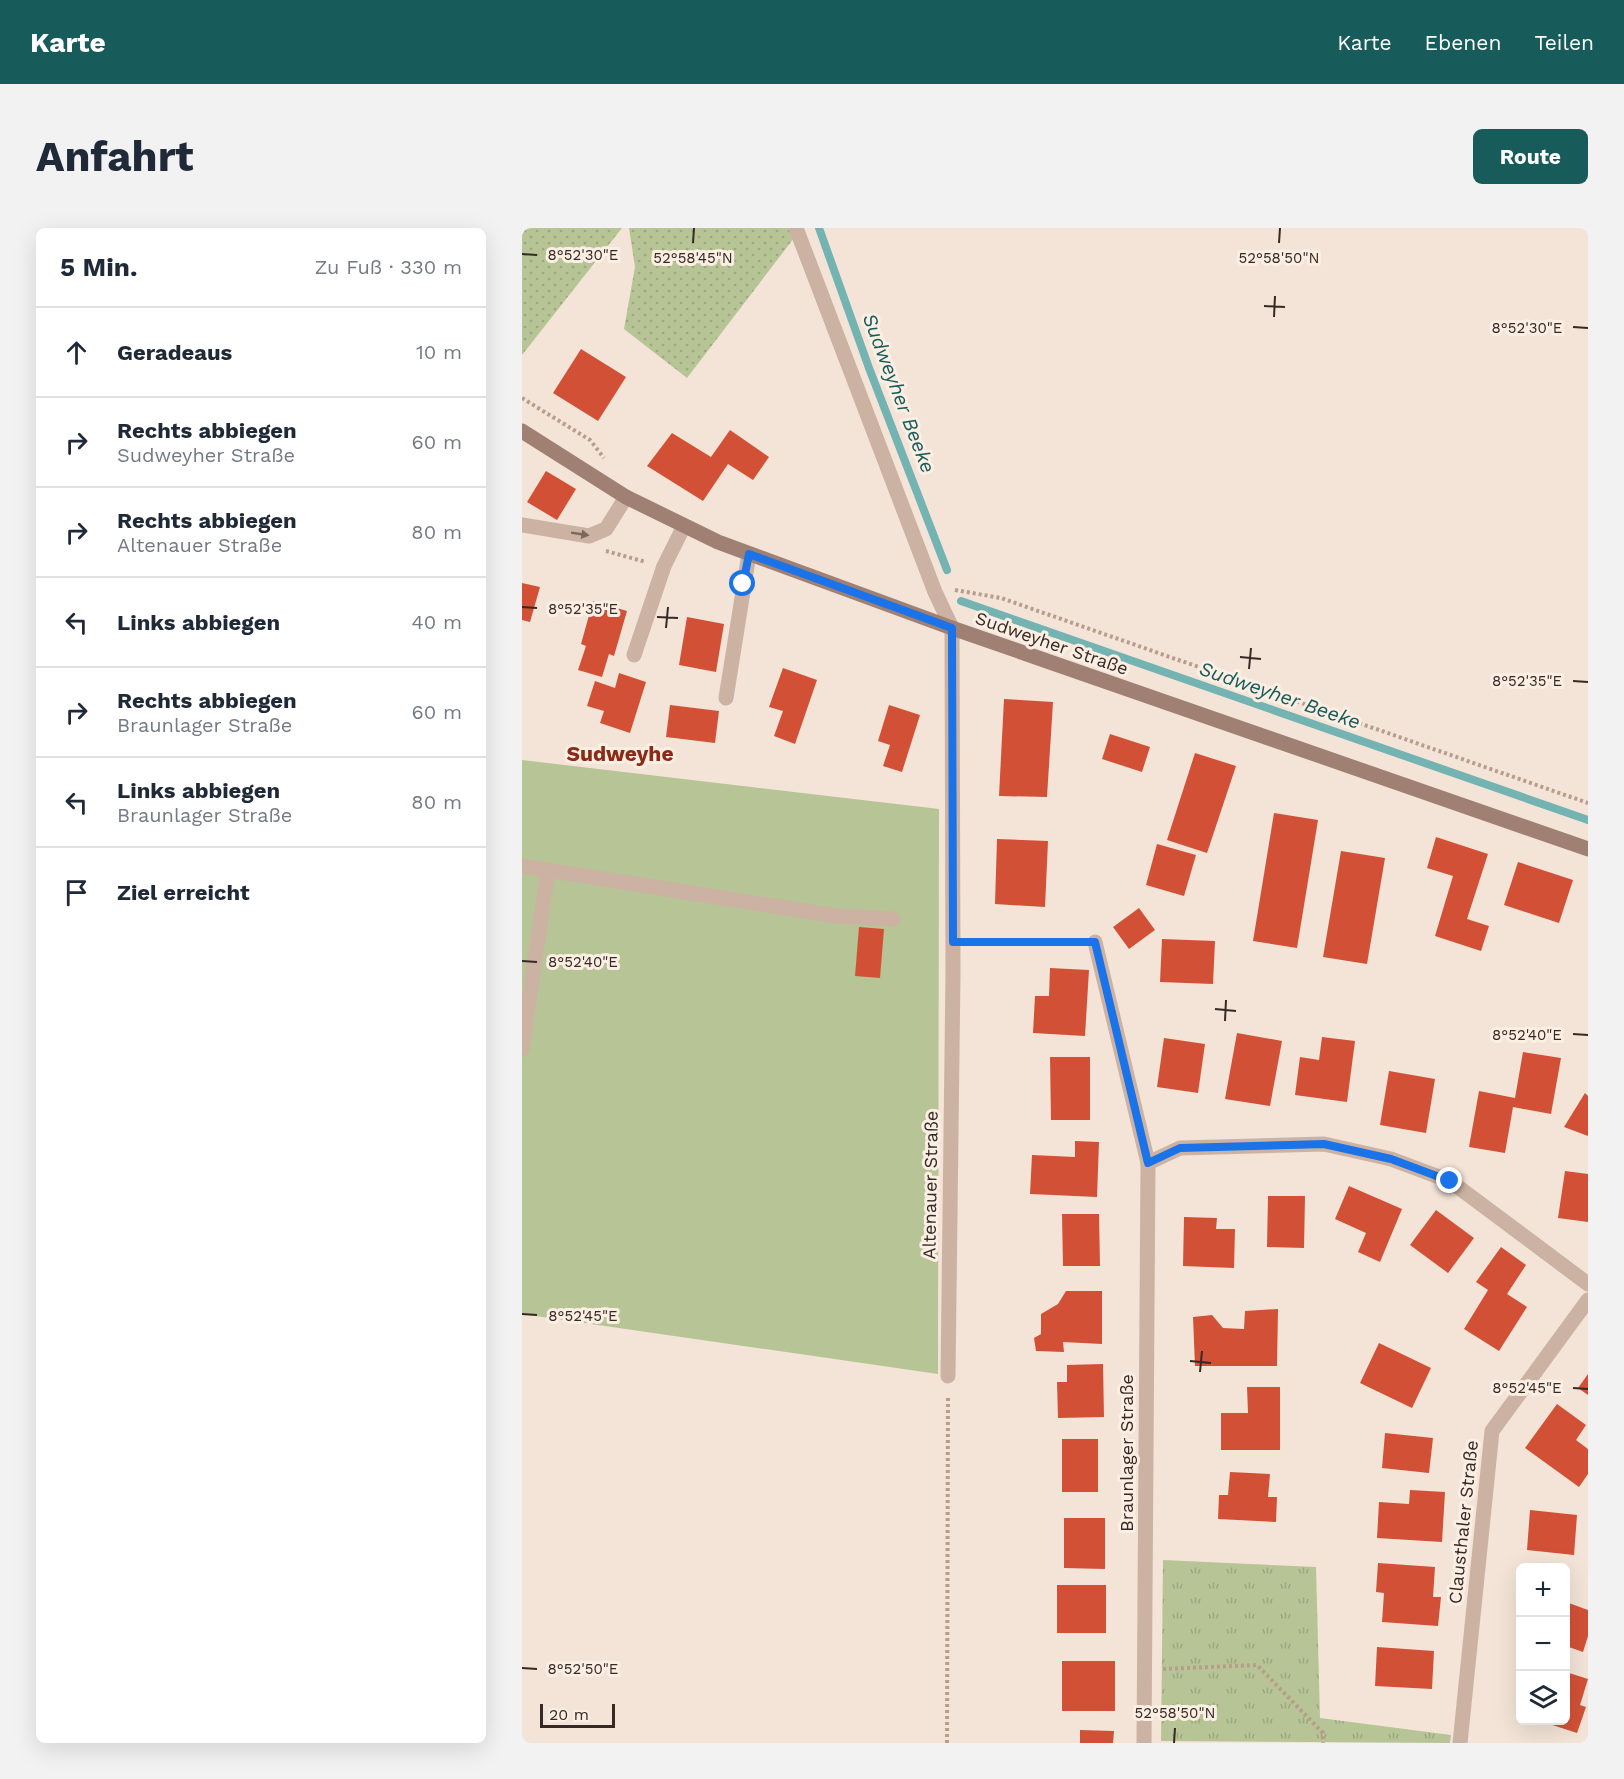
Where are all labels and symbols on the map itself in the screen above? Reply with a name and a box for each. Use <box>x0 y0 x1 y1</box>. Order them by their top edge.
text: 8°52'30"E <box>548 246 618 264</box>
text: 52°58'45"N <box>653 249 733 267</box>
text: 52°58'50"N <box>1239 249 1319 267</box>
water label: Sudweyher Beeke <box>858 310 940 476</box>
text: 8°52'30"E <box>1492 319 1562 337</box>
one-way arrow <box>570 530 589 539</box>
route start <box>729 570 755 596</box>
text: 8°52'35"E <box>548 600 618 618</box>
street label: Sudweyher Straße <box>973 607 1131 679</box>
water label: Sudweyher Beeke <box>1196 656 1364 734</box>
text: 8°52'35"E <box>1492 672 1562 690</box>
district label: Sudweyhe <box>566 741 674 766</box>
text: 8°52'40"E <box>548 953 618 971</box>
text: 8°52'40"E <box>1492 1026 1562 1044</box>
street label: Altenauer Straße <box>918 1110 942 1260</box>
route end <box>1436 1167 1462 1193</box>
text: 8°52'45"E <box>548 1307 618 1325</box>
street label: Braunlager Straße <box>1116 1374 1137 1532</box>
text: 8°52'45"E <box>1492 1379 1562 1397</box>
street label: Clausthaler Straße <box>1444 1439 1482 1605</box>
text: 8°52'50"E <box>548 1660 618 1678</box>
scale bar <box>540 1701 615 1728</box>
text: 52°58'50"N <box>1135 1704 1215 1722</box>

